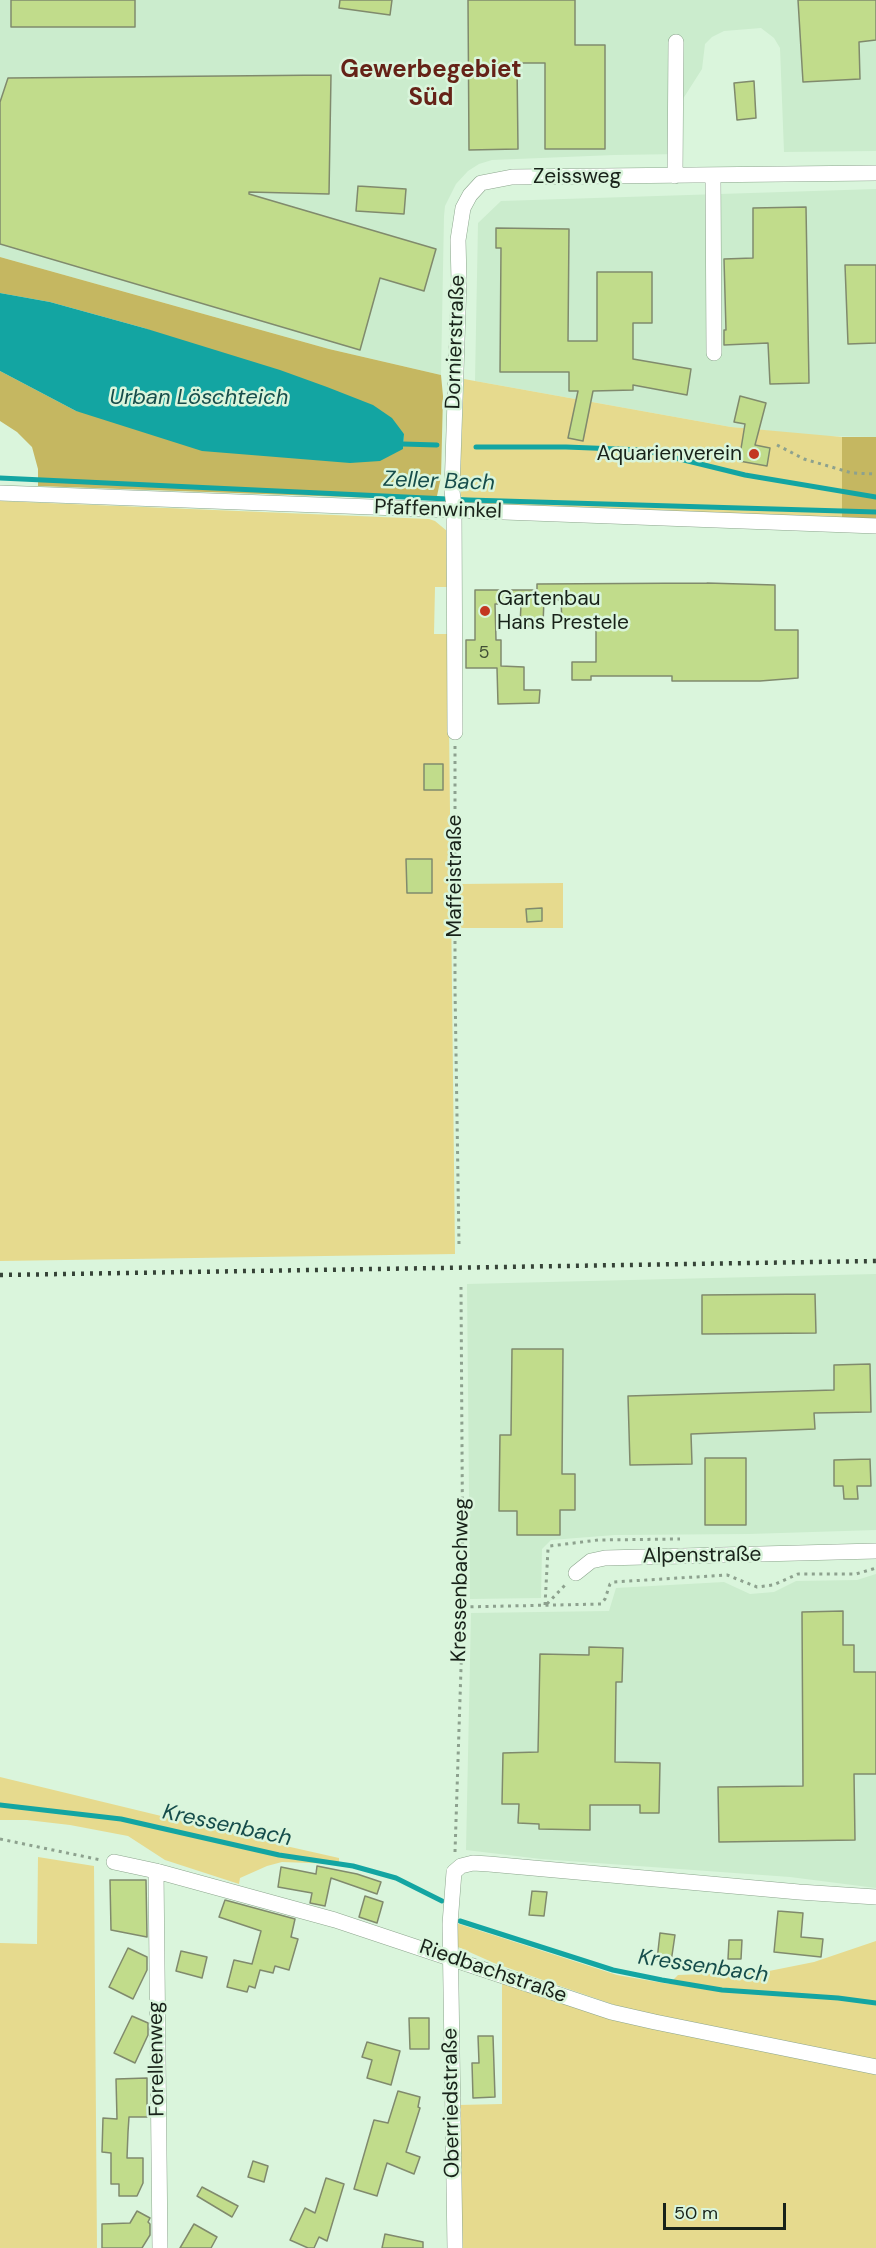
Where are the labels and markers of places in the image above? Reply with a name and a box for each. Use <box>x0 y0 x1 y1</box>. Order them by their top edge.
place label: Aquarienverein <box>597 441 742 467</box>
marker: Aquarienverein <box>747 447 761 461</box>
place label: Gartenbau Hans Prestele <box>497 586 629 636</box>
marker: Gartenbau Hans Prestele <box>478 604 492 618</box>

